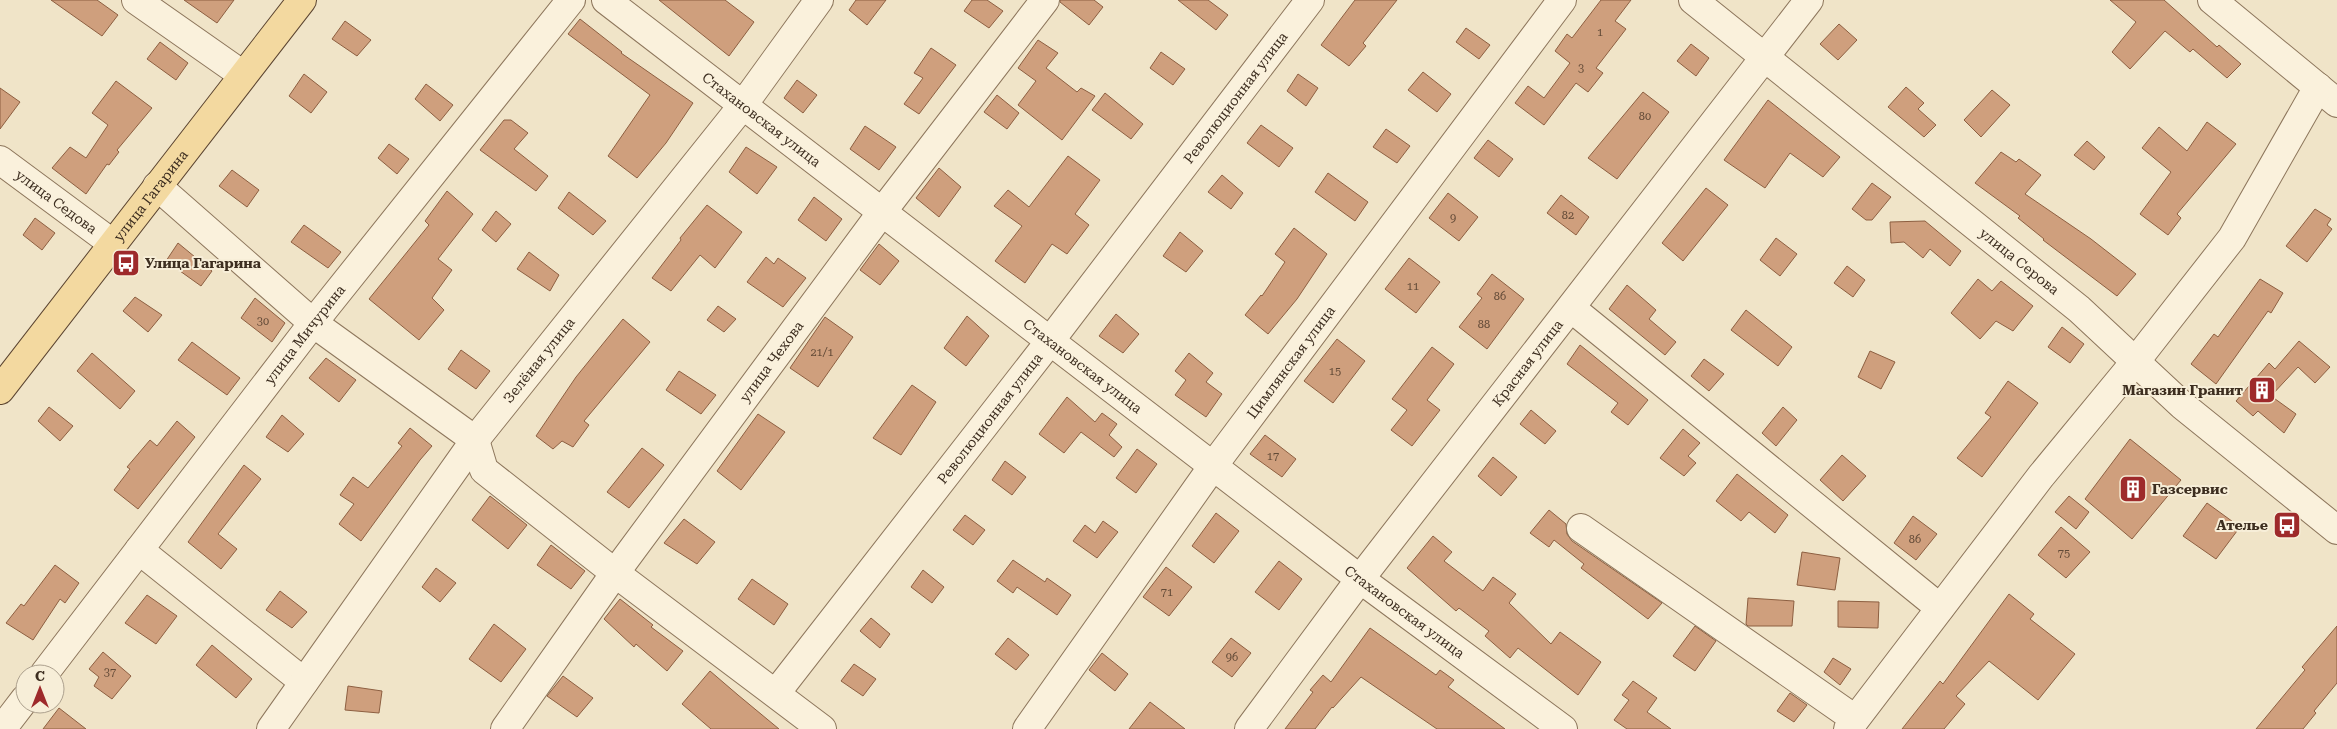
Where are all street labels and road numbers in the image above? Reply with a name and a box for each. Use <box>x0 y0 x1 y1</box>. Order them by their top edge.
street label: Революционная улица <box>1180 28 1291 167</box>
street label: Стахановская улица <box>699 69 824 170</box>
street label: улица Гагарина <box>110 146 191 244</box>
street label: улица Седова <box>12 166 100 237</box>
street label: улица Серова <box>1976 225 2063 298</box>
street label: улица Мичурина <box>261 281 349 387</box>
street label: Цимлянская улица <box>1244 302 1338 421</box>
street label: Зелёная улица <box>500 314 578 406</box>
street label: Стахановская улица <box>1020 316 1145 417</box>
street label: Красная улица <box>1489 316 1566 409</box>
street label: улица Чехова <box>736 317 807 405</box>
street label: Революционная улица <box>934 350 1046 487</box>
street label: Стахановская улица <box>1341 562 1468 662</box>

